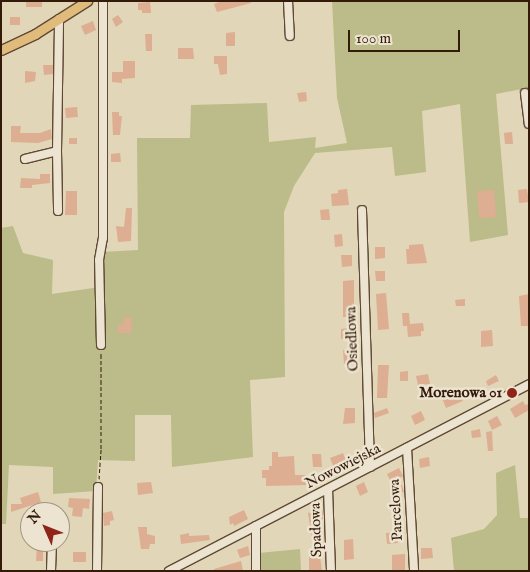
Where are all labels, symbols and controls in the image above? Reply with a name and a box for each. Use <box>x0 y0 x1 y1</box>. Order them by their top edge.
scale bar <box>350 20 462 52</box>
text: 100 m <box>356 29 391 48</box>
street label: Osiedlowa <box>342 306 362 372</box>
place label: Morenowa 01 <box>419 384 502 402</box>
marker: Morenowa 01 <box>506 387 518 399</box>
street label: Nowowiejska <box>302 439 384 493</box>
street label: Parcelowa <box>385 478 407 542</box>
north arrow <box>20 502 70 552</box>
street label: Spadowa <box>306 502 326 558</box>
text: N <box>24 507 46 528</box>

